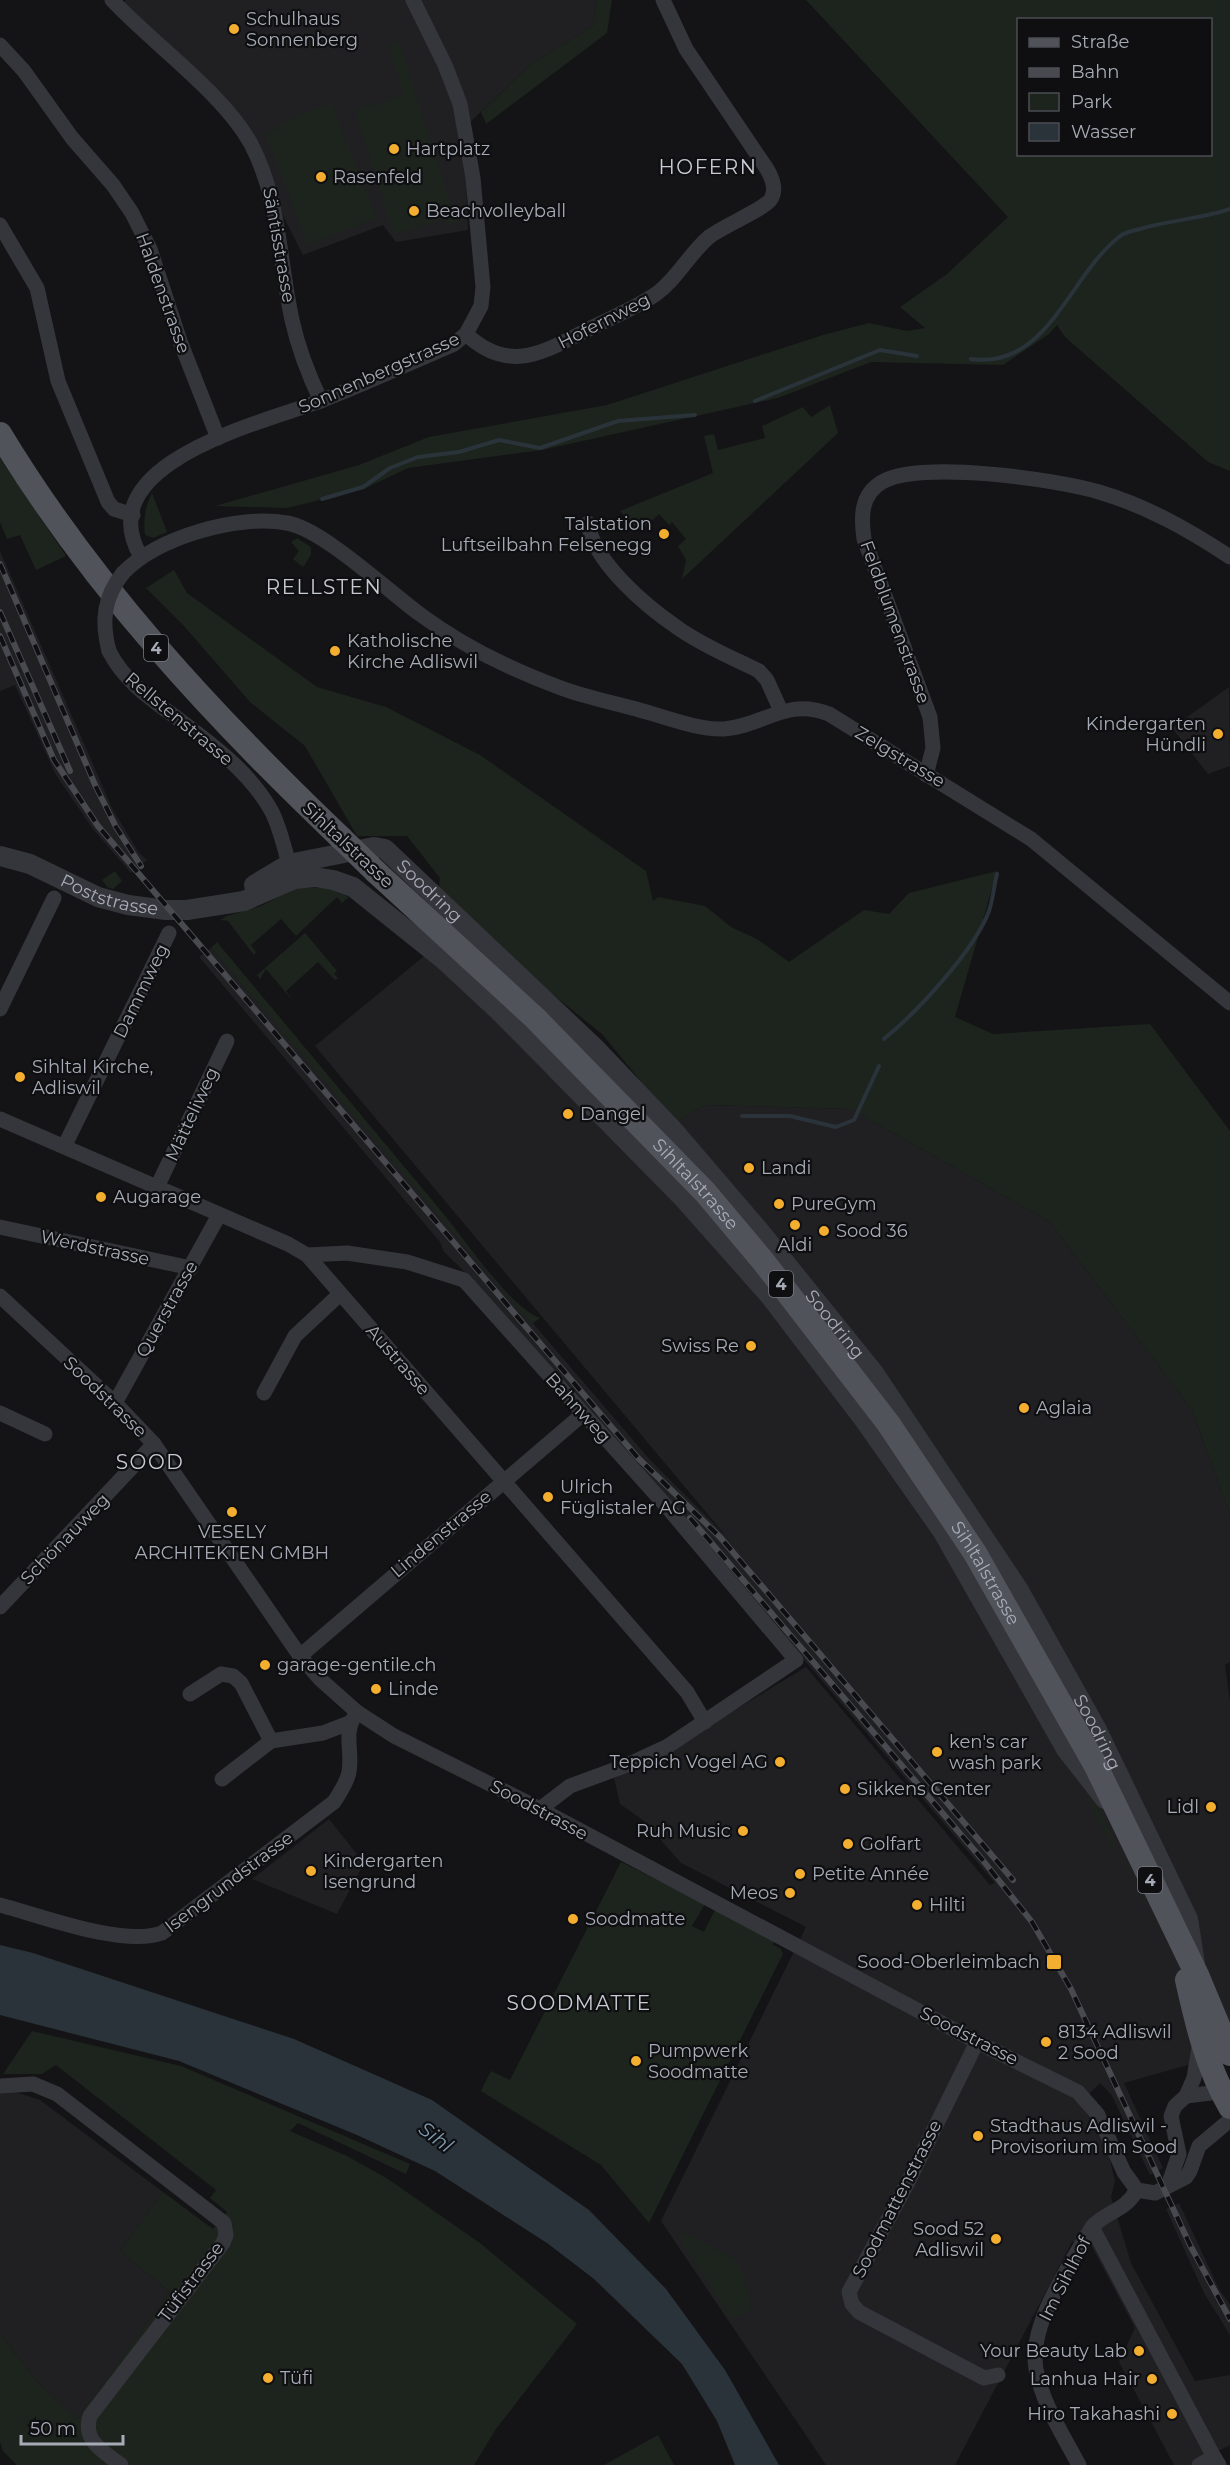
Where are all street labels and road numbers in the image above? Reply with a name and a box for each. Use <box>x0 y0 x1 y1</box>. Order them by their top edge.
street label: Säntisstrasse <box>258 186 300 304</box>
street label: Haldenstrasse <box>131 230 195 357</box>
street label: Hofernweg <box>554 288 654 354</box>
street label: Sonnenbergstrasse <box>295 328 463 418</box>
street label: Feldblumenstrasse <box>855 537 935 707</box>
road number: 4 <box>144 635 168 661</box>
street label: Rellstenstrasse <box>121 668 237 771</box>
street label: Zelgstrasse <box>851 722 949 793</box>
street label: Sihltalstrasse <box>298 797 398 893</box>
street label: Soodring <box>392 855 467 927</box>
street label: Poststrasse <box>57 869 160 920</box>
street label: Dammweg <box>109 940 173 1042</box>
street label: Mätteliweg <box>161 1064 223 1164</box>
street label: Sihltalstrasse <box>648 1134 743 1235</box>
street label: Werdstrasse <box>39 1226 152 1270</box>
street label: Querstrasse <box>131 1257 203 1361</box>
road number: 4 <box>769 1271 793 1297</box>
street label: Soodring <box>800 1285 869 1363</box>
street label: Austrasse <box>361 1320 435 1400</box>
street label: Soodstrasse <box>59 1352 151 1442</box>
street label: Bahnweg <box>541 1368 615 1448</box>
street label: Lindenstrasse <box>386 1485 496 1582</box>
street label: Schönauweg <box>16 1489 114 1589</box>
street label: Sihltalstrasse <box>946 1517 1025 1629</box>
street label: Soodring <box>1068 1691 1126 1774</box>
street label: Soodstrasse <box>486 1775 592 1845</box>
street label: Isengrundstrasse <box>161 1827 298 1937</box>
road number: 4 <box>1138 1867 1162 1893</box>
street label: Soodstrasse <box>916 2002 1022 2070</box>
street label: Soodmattenstrasse <box>848 2116 946 2282</box>
street label: Im Sihlhof <box>1034 2232 1096 2325</box>
street label: Tüfistrasse <box>154 2237 228 2326</box>

